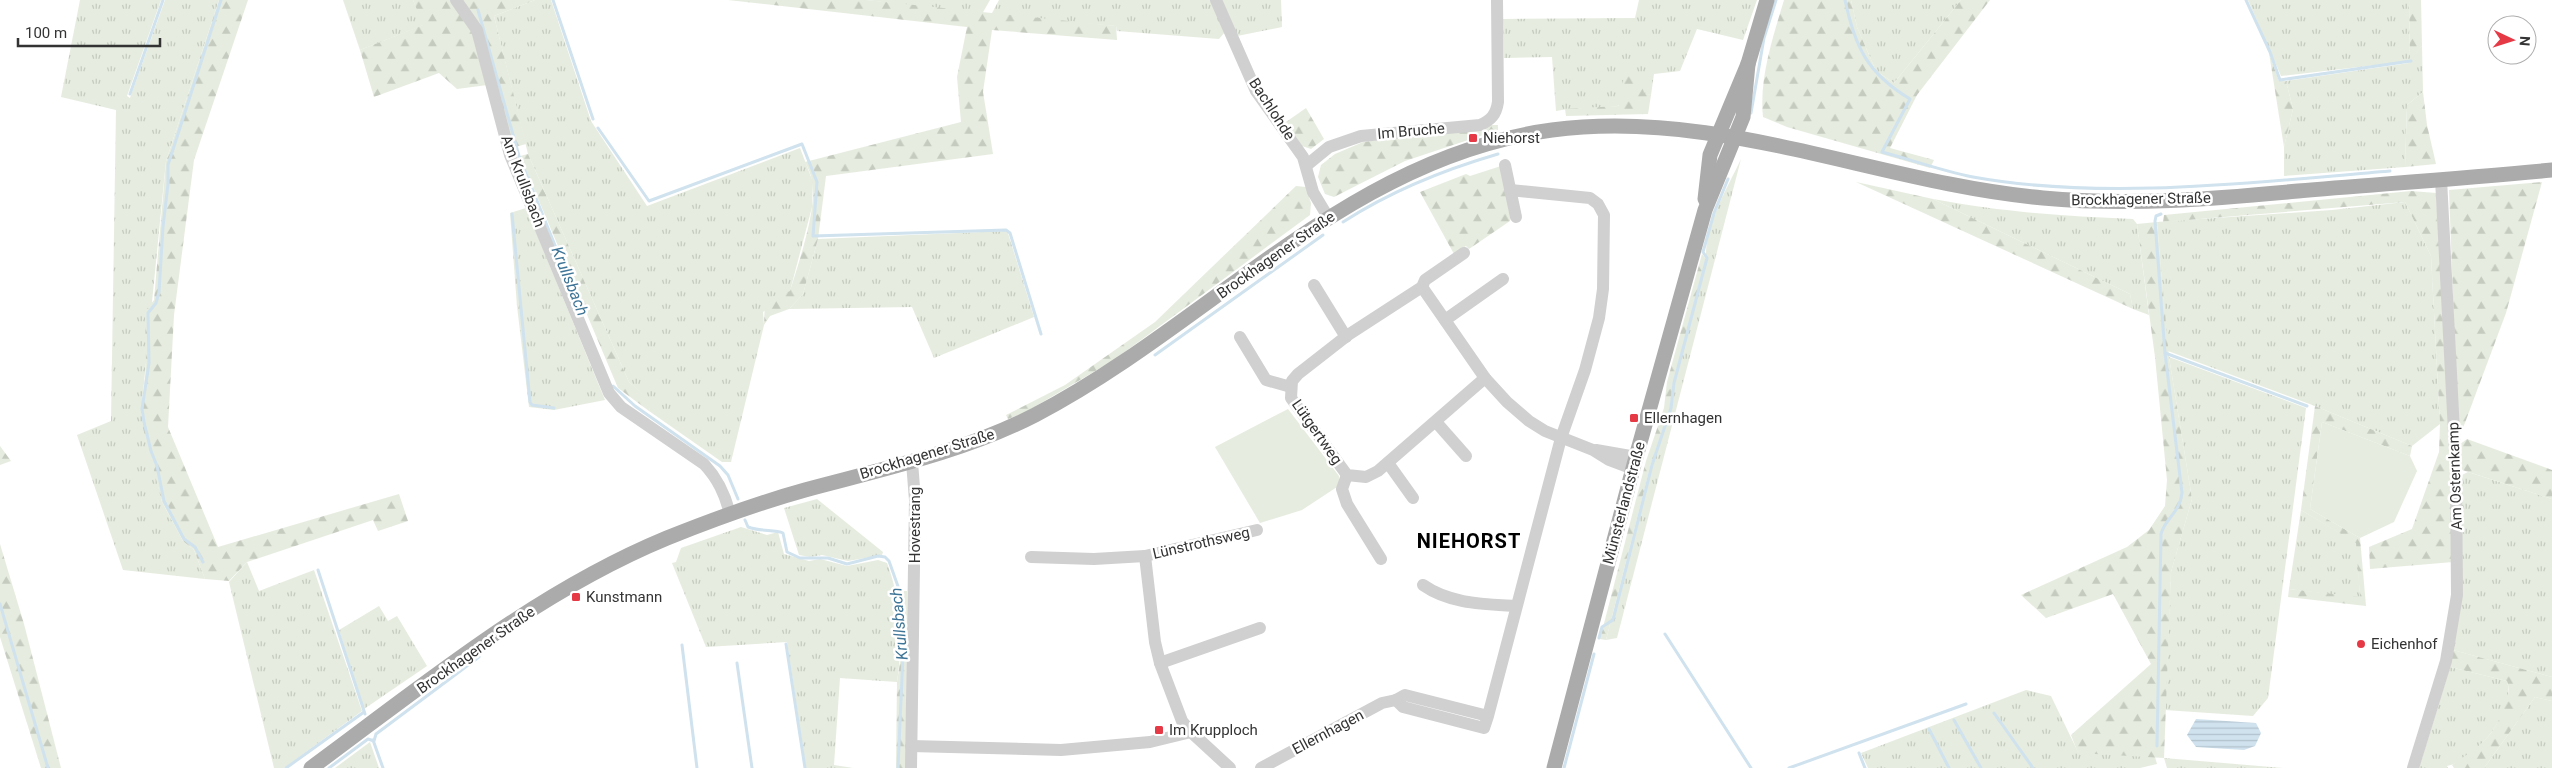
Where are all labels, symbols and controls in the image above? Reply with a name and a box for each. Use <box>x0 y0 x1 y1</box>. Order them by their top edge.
scale bar <box>18 15 160 47</box>
north arrow <box>2487 15 2537 65</box>
text: 100 m <box>25 24 67 42</box>
text: N <box>2517 35 2533 46</box>
street label: Bachlohde <box>1245 75 1299 143</box>
street label: Im Bruche <box>1376 119 1446 143</box>
place label: Niehorst <box>1483 129 1540 147</box>
street label: Am Krullsbach <box>497 132 549 230</box>
marker: Niehorst <box>1467 132 1479 144</box>
street label: Brockhagener Straße <box>2071 189 2211 209</box>
street label: Brockhagener Straße <box>1214 208 1338 302</box>
water label: Krullsbach <box>548 244 592 318</box>
street label: Lütgertweg <box>1288 396 1346 468</box>
place label: Ellernhagen <box>1644 409 1722 427</box>
marker: Ellernhagen <box>1628 412 1640 424</box>
street label: Am Osternkamp <box>2444 422 2466 530</box>
street label: Brockhagener Straße <box>858 425 996 483</box>
street label: Münsterlandstraße <box>1599 440 1649 566</box>
street label: Hovestrang <box>906 487 924 563</box>
street label: Lünstrothsweg <box>1151 523 1251 563</box>
district label: NIEHORST <box>1417 529 1521 553</box>
water label: Krullsbach <box>886 587 912 661</box>
place label: Kunstmann <box>586 588 662 606</box>
marker: Kunstmann <box>570 591 582 603</box>
street label: Brockhagener Straße <box>414 603 538 697</box>
place label: Eichenhof <box>2371 635 2438 653</box>
marker: Eichenhof <box>2355 638 2367 650</box>
street label: Ellernhagen <box>1289 706 1367 758</box>
place label: Im Krupploch <box>1169 721 1258 739</box>
marker: Im Krupploch <box>1153 724 1165 736</box>

